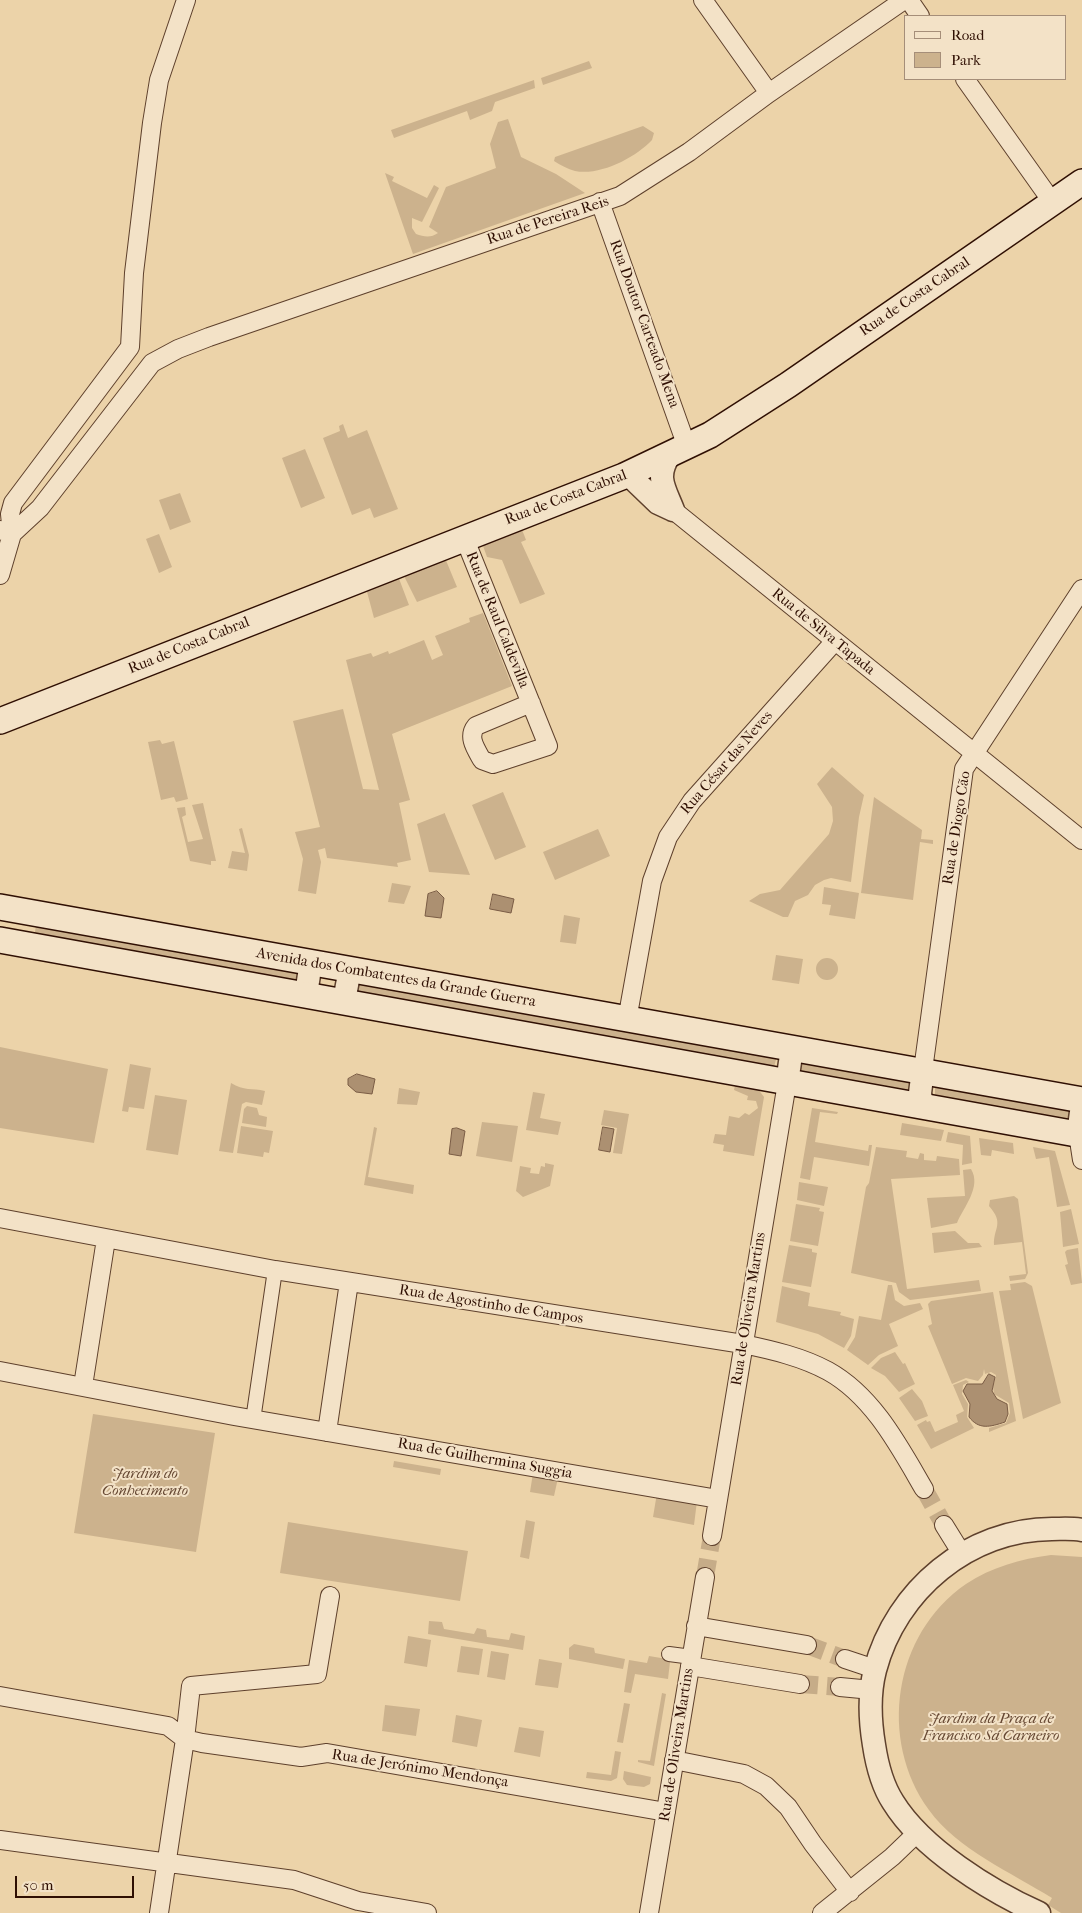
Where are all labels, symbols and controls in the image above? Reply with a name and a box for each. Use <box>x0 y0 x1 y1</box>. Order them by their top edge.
legend <box>904 15 1067 80</box>
text: Road <box>951 26 984 44</box>
text: Park <box>951 51 981 69</box>
street label: Rua de Pereira Reis <box>485 193 611 249</box>
street label: Rua Doutor Carteado Mena <box>605 237 683 411</box>
street label: Rua de Costa Cabral <box>856 253 974 341</box>
street label: Rua de Costa Cabral <box>503 466 629 530</box>
street label: Rua de Raul Caldevilla <box>461 549 533 691</box>
street label: Rua de Silva Tapada <box>768 585 878 679</box>
street label: Rua de Costa Cabral <box>126 613 252 679</box>
street label: Rua César das Neves <box>677 708 777 818</box>
street label: Rua de Diogo Cão <box>939 770 975 886</box>
street label: Avenida dos Combatentes da Grande Guerra <box>255 945 537 1011</box>
street label: Rua de Oliveira Martins <box>728 1231 770 1387</box>
street label: Rua de Agostinho de Campos <box>398 1282 584 1328</box>
street label: Rua de Guilhermina Suggia <box>396 1435 574 1483</box>
park label: Jardim do Conhecimento <box>102 1465 188 1500</box>
street label: Rua de Oliveira Martins <box>656 1667 698 1823</box>
park label: Jardim da Praça de Francisco Sá Carneiro <box>923 1710 1059 1745</box>
street label: Rua de Jerónimo Mendonça <box>330 1746 510 1792</box>
scale bar <box>18 1866 136 1898</box>
text: 50 m <box>23 1876 53 1894</box>

